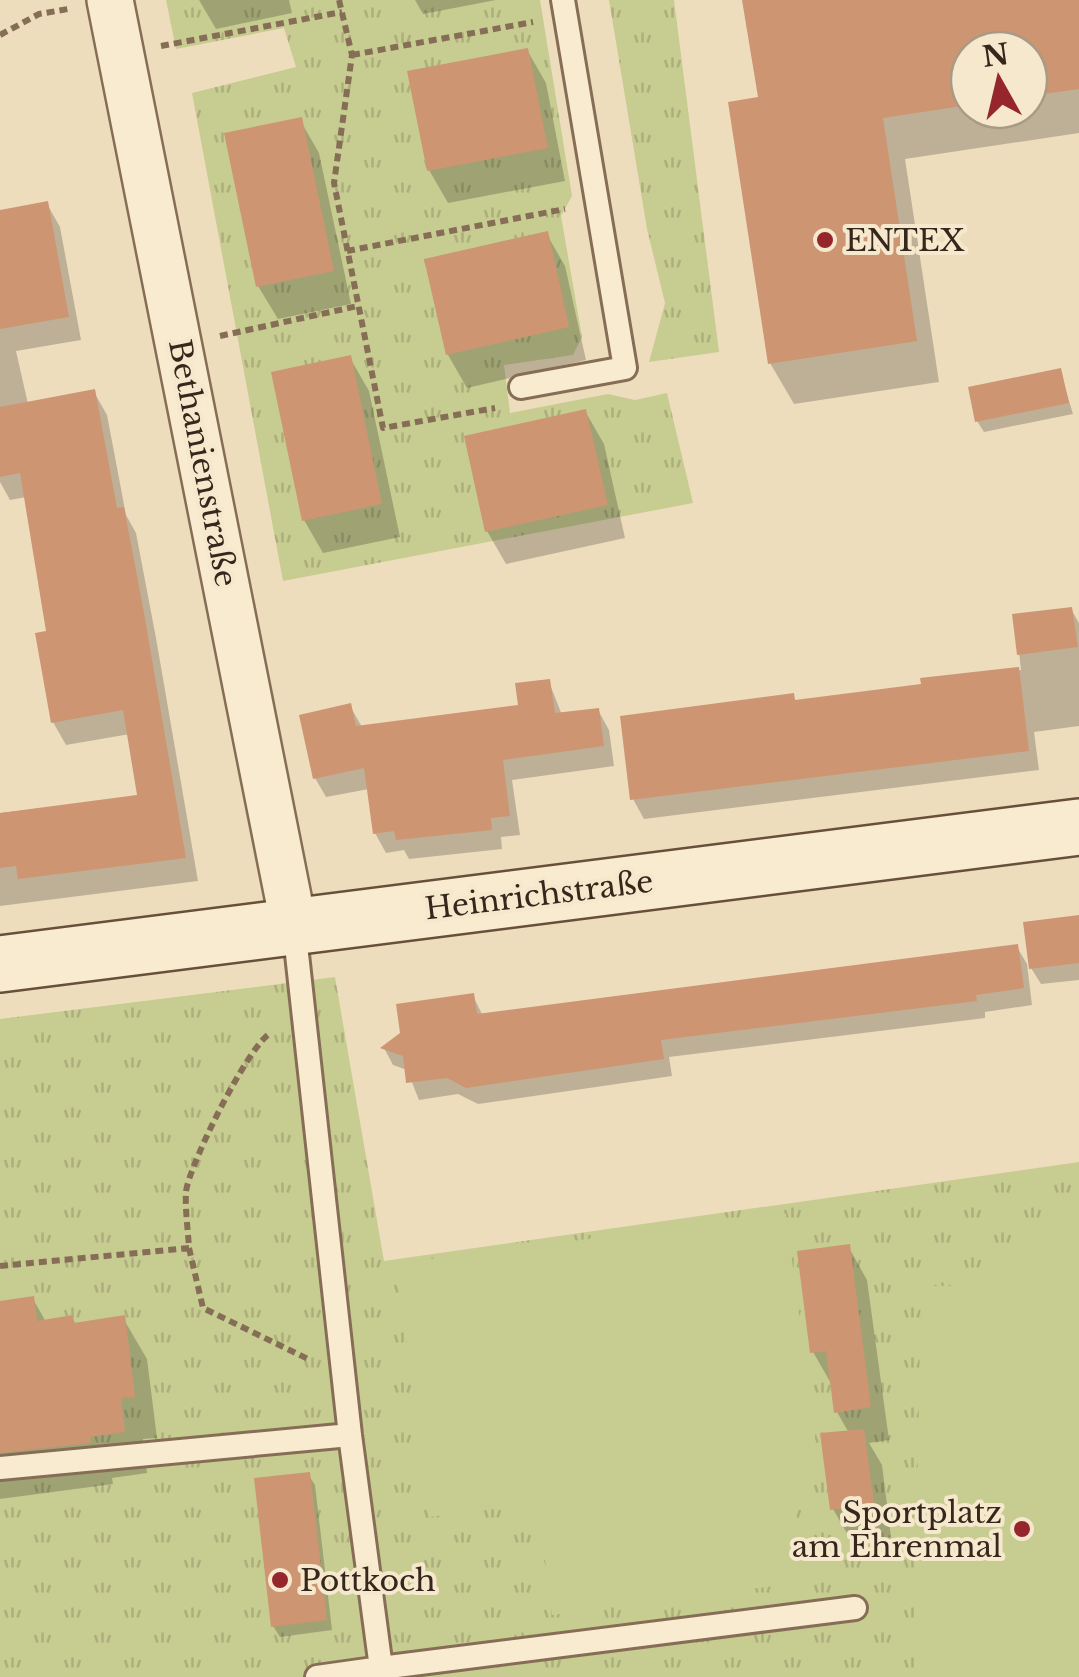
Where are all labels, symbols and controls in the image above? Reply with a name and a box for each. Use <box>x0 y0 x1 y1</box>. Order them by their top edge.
north arrow <box>949 30 1049 130</box>
text: N <box>980 37 1011 75</box>
place label: ENTEX <box>845 222 965 259</box>
marker: ENTEX <box>814 229 836 251</box>
street label: Bethanienstraße <box>161 336 245 590</box>
street label: Heinrichstraße <box>423 863 655 927</box>
place label: Sportplatz am Ehrenmal <box>792 1494 1002 1565</box>
marker: Sportplatz am Ehrenmal <box>1011 1518 1033 1540</box>
place label: Pottkoch <box>300 1562 436 1599</box>
marker: Pottkoch <box>269 1569 291 1591</box>

